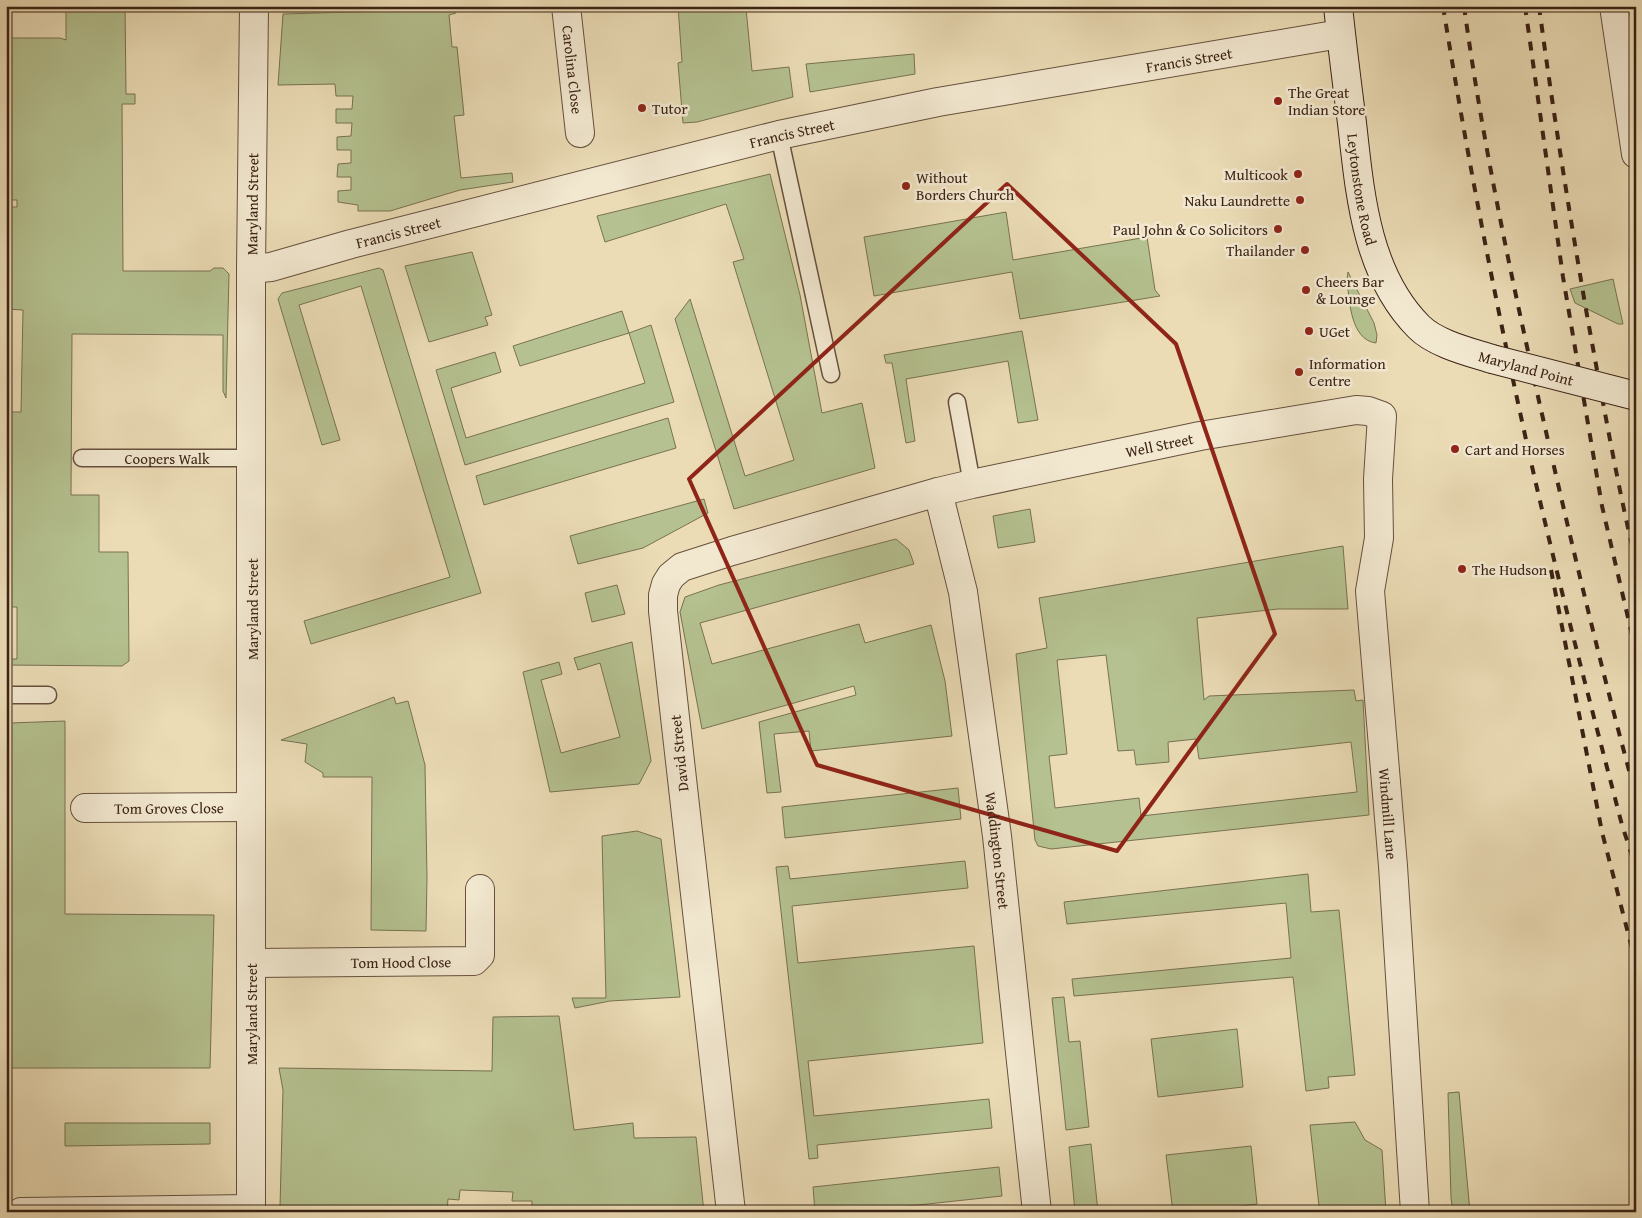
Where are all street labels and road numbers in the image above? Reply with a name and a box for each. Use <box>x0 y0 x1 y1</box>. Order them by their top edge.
street label: Carolina Close <box>558 24 588 115</box>
street label: Francis Street <box>1144 42 1234 77</box>
street label: Francis Street <box>747 113 837 153</box>
street label: Leytonstone Road <box>1343 133 1382 247</box>
street label: Maryland Street <box>241 152 263 255</box>
street label: Francis Street <box>353 211 444 253</box>
street label: Maryland Point <box>1476 345 1577 391</box>
street label: Well Street <box>1123 427 1196 462</box>
street label: Coopers Walk <box>124 448 210 469</box>
street label: Maryland Street <box>242 557 263 660</box>
street label: David Street <box>664 713 693 792</box>
street label: Windmill Lane <box>1374 767 1403 860</box>
street label: Waddington Street <box>980 790 1015 911</box>
street label: Tom Groves Close <box>114 797 224 818</box>
street label: Tom Hood Close <box>351 951 451 973</box>
street label: Maryland Street <box>241 962 262 1065</box>

